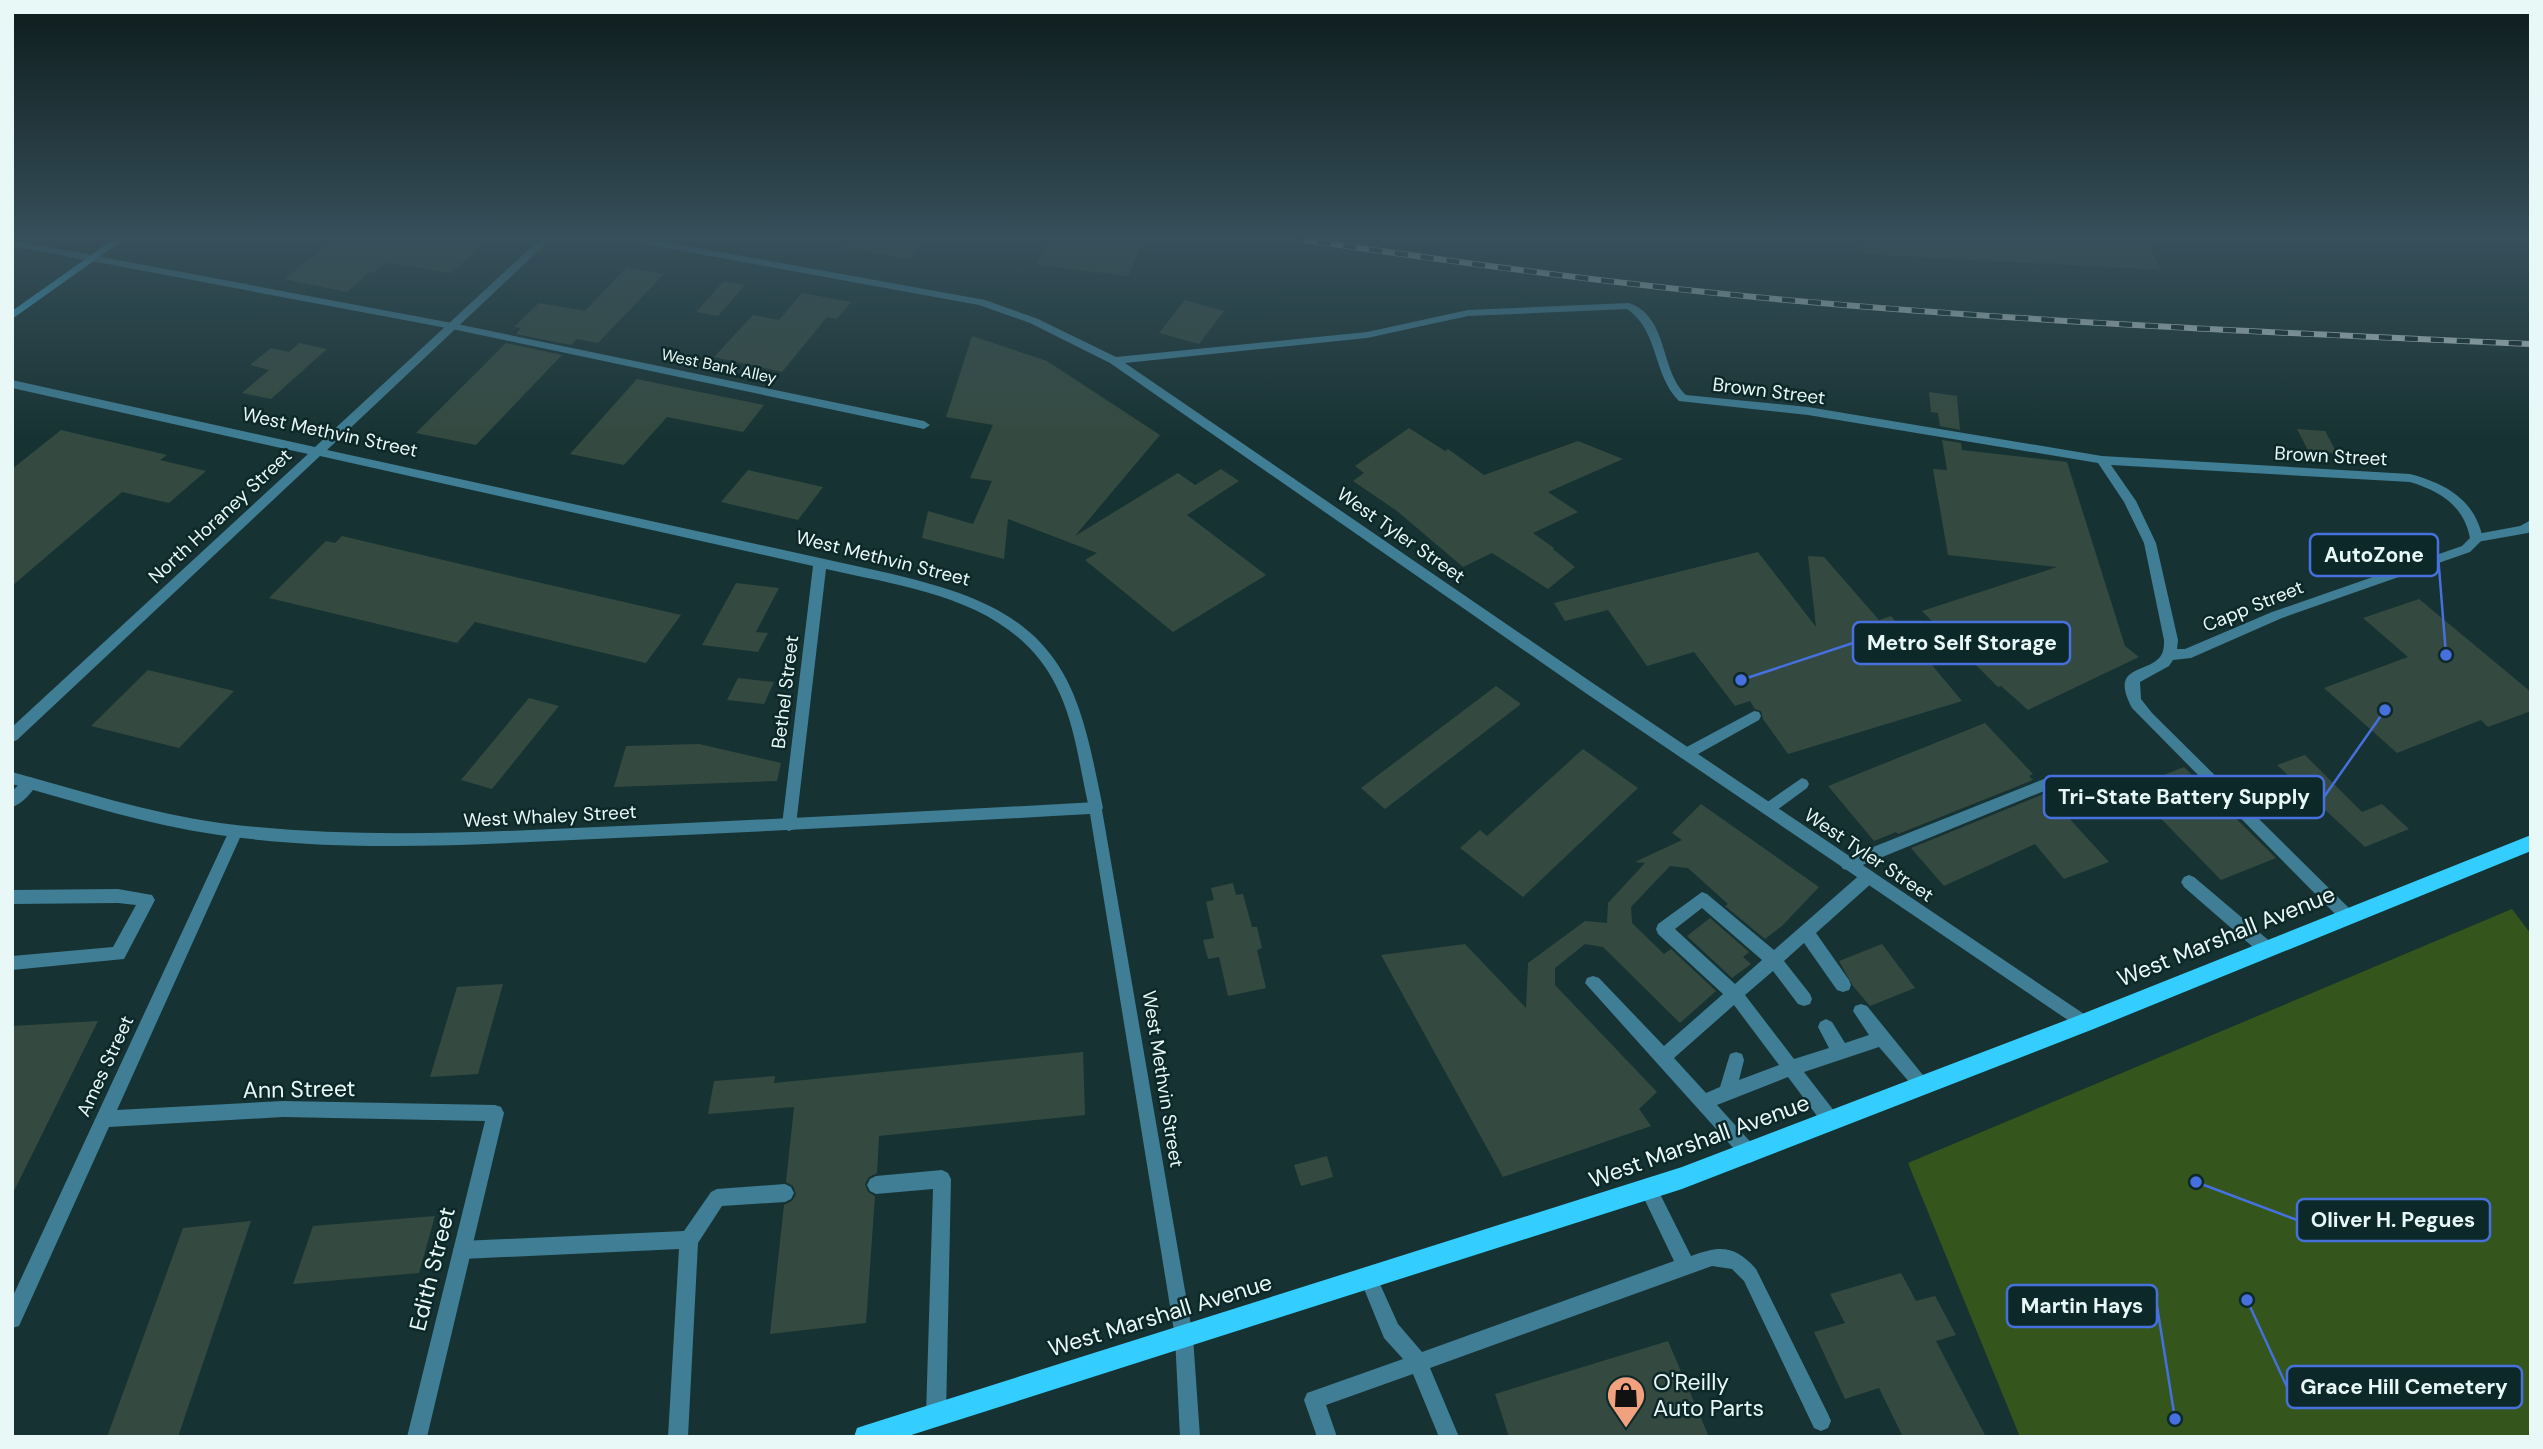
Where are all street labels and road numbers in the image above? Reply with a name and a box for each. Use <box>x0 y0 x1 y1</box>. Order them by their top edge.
street label: West Bank Alley <box>659 344 779 388</box>
street label: Brown Street <box>1711 372 1827 410</box>
street label: West Methvin Street <box>240 401 420 463</box>
street label: Brown Street <box>2274 441 2388 471</box>
street label: North Horaney Street <box>143 443 297 589</box>
street label: West Tyler Street <box>1332 481 1470 589</box>
street label: West Methvin Street <box>793 524 973 592</box>
street label: Capp Street <box>2199 574 2307 638</box>
street label: Bethel Street <box>766 634 804 750</box>
street label: West Whaley Street <box>463 799 637 833</box>
street label: West Tyler Street <box>1799 802 1939 908</box>
street label: West Marshall Avenue <box>2113 879 2339 993</box>
street label: West Methvin Street <box>1137 989 1189 1169</box>
street label: Ames Street <box>71 1011 139 1121</box>
street label: Ann Street <box>242 1073 356 1105</box>
street label: West Marshall Avenue <box>1585 1087 1813 1195</box>
street label: Edith Street <box>402 1204 462 1334</box>
street label: West Marshall Avenue <box>1044 1267 1276 1363</box>

